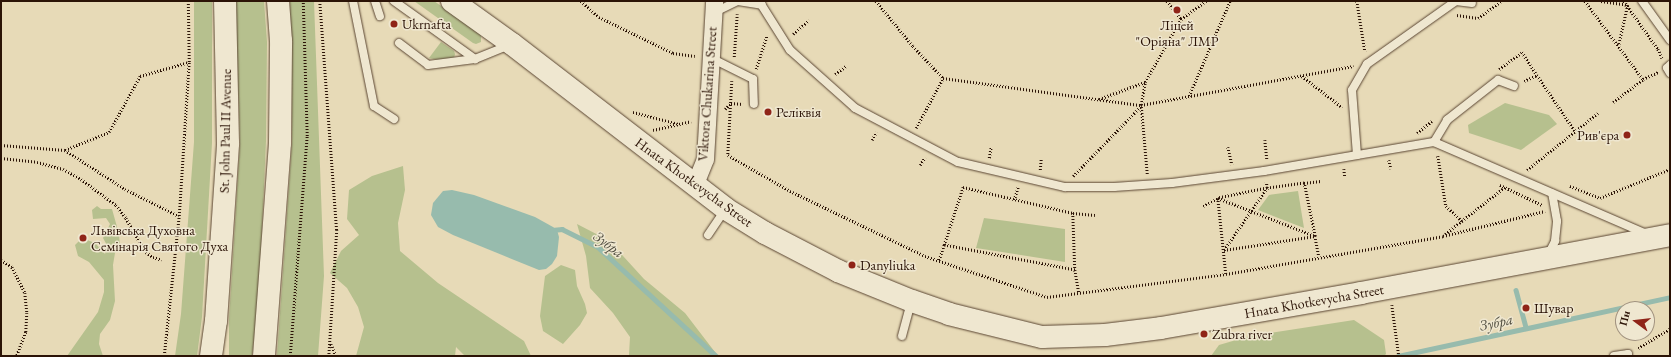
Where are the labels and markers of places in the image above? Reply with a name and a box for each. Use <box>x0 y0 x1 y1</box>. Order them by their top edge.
marker: Ліцей "Оріяна" ЛМР <box>1172 5 1182 15</box>
place label: Ukrnafta <box>402 16 451 32</box>
place label: Ліцей "Оріяна" ЛМР <box>1136 17 1218 50</box>
marker: Ukrnafta <box>389 19 399 29</box>
place label: Реліквія <box>776 104 821 120</box>
marker: Реліквія <box>763 107 773 117</box>
place label: Рив'єра <box>1577 127 1619 143</box>
marker: Рив'єра <box>1622 130 1632 140</box>
place label: Львівська Духовна Семінарія Святого Духа <box>91 222 228 254</box>
marker: Львівська Духовна Семінарія Святого Духа <box>78 233 88 243</box>
place label: Danyliuka <box>860 257 915 273</box>
marker: Danyliuka <box>847 260 857 270</box>
place label: Шувар <box>1534 300 1573 316</box>
marker: Шувар <box>1521 303 1531 313</box>
place label: Zubra river <box>1212 326 1272 342</box>
marker: Zubra river <box>1199 329 1209 339</box>

